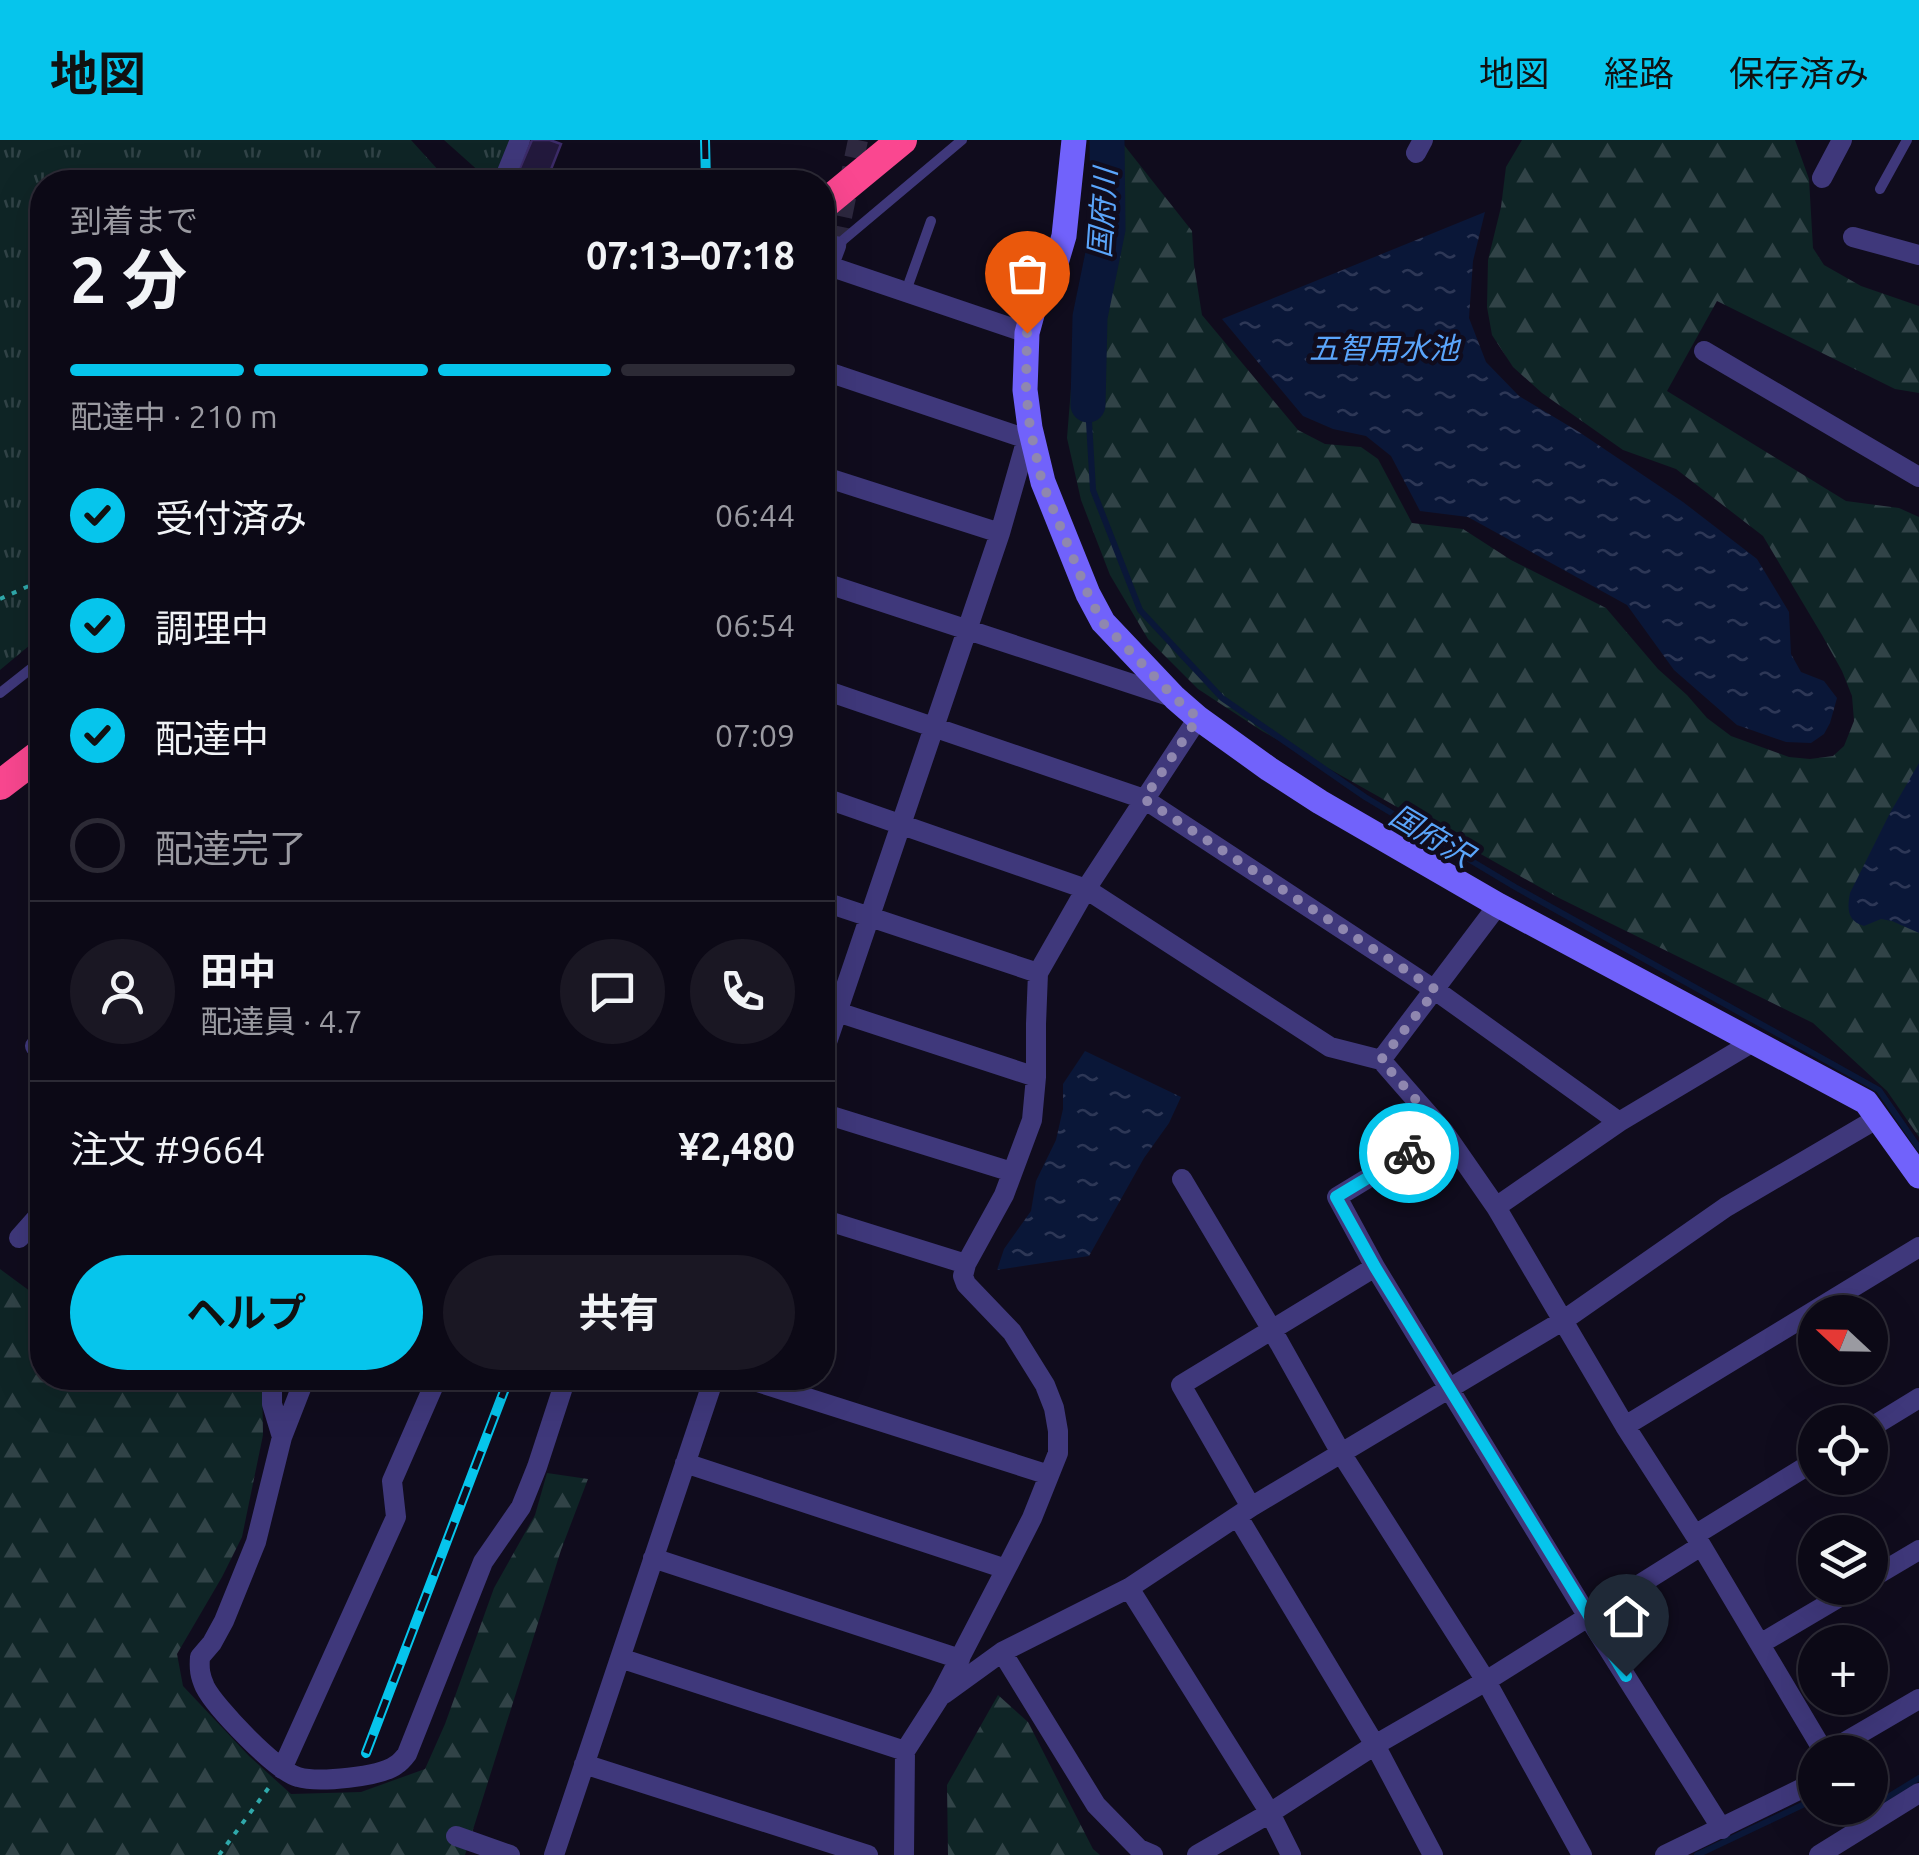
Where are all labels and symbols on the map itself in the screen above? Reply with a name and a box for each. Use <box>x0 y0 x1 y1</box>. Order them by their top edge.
water label: 国府川 <box>1082 164 1122 259</box>
pin <box>985 231 1070 334</box>
water label: 五智用水池 <box>1309 331 1462 365</box>
water label: 国府沢 <box>1384 797 1482 875</box>
courier <box>1359 1103 1459 1203</box>
north arrow <box>1798 1295 1888 1385</box>
pin <box>1584 1574 1669 1677</box>

